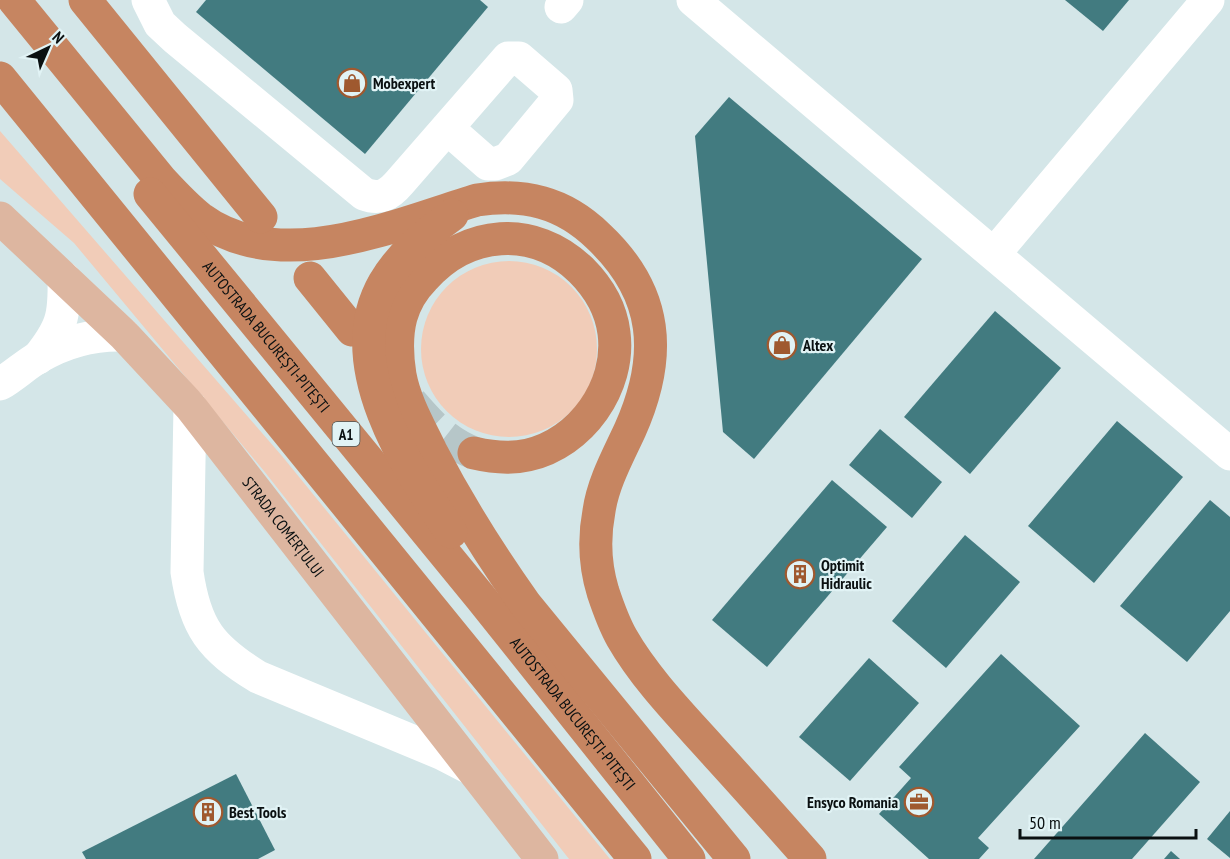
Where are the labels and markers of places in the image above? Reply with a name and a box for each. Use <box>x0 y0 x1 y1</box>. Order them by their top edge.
shop icon: Mobexpert <box>336 67 368 99</box>
place label: Mobexpert <box>373 73 436 93</box>
shop icon: Altex <box>766 329 798 361</box>
place label: Altex <box>802 335 833 355</box>
place label: Optimit Hidraulic <box>821 555 872 593</box>
building icon: Optimit Hidraulic <box>784 558 816 590</box>
office icon: Ensyco Romania <box>903 786 935 818</box>
place label: Ensyco Romania <box>807 792 898 812</box>
building icon: Best Tools <box>192 796 224 828</box>
place label: Best Tools <box>229 802 287 822</box>

